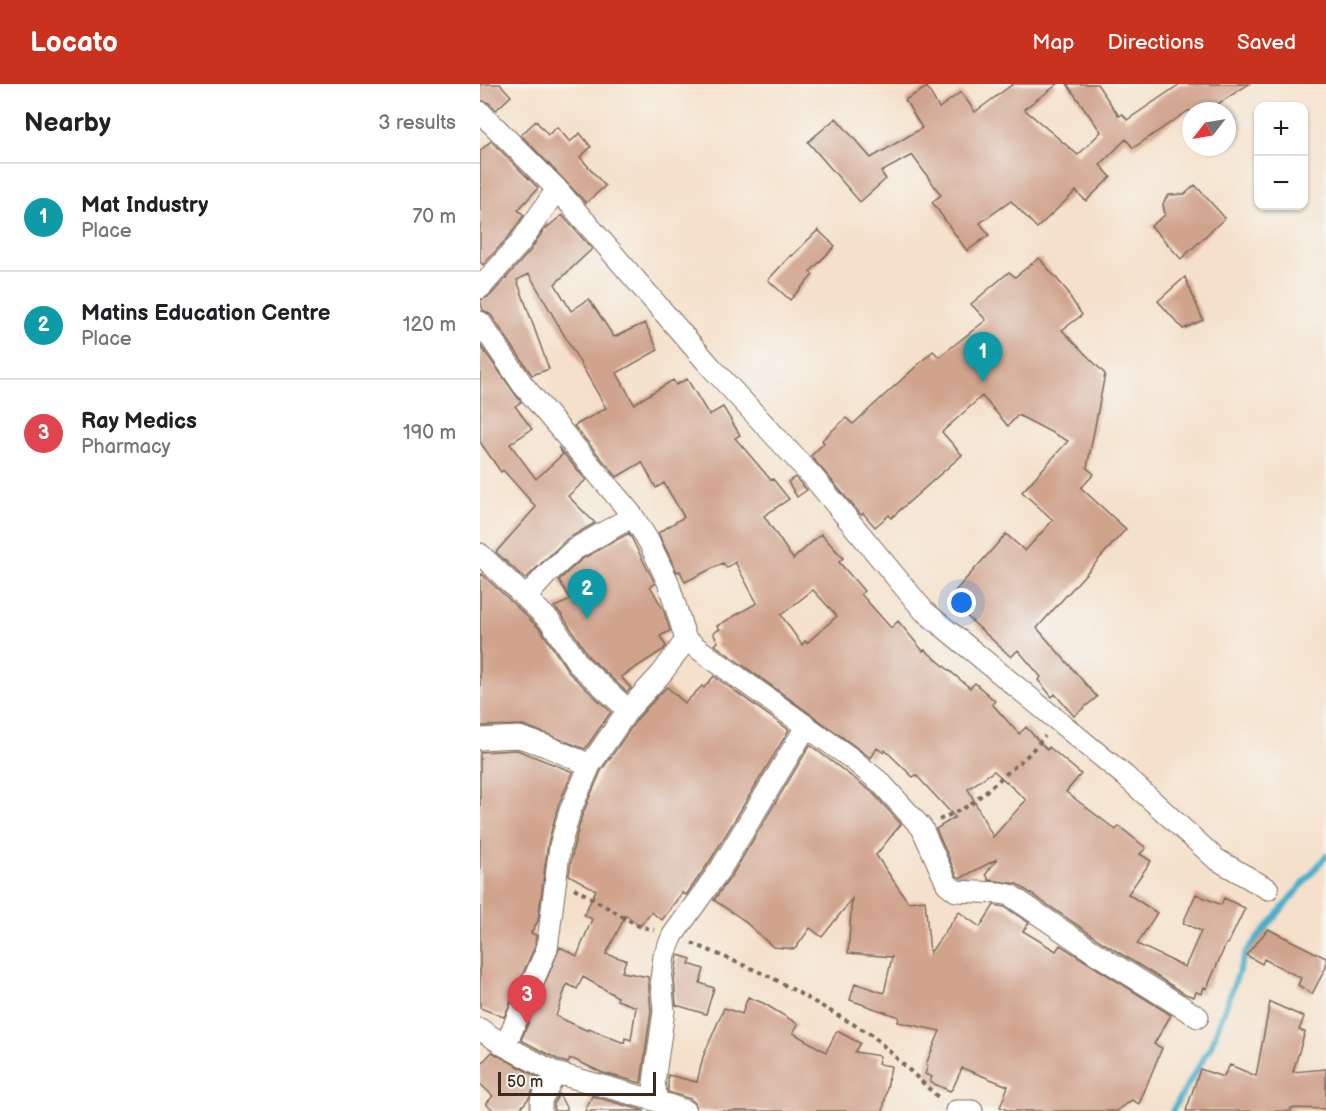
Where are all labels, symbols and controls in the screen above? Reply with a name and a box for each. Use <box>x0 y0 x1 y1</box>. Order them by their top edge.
text: Locato <box>30 26 118 59</box>
text: Map <box>1032 30 1075 55</box>
text: Directions <box>1108 30 1204 55</box>
text: Saved <box>1237 30 1296 55</box>
north arrow <box>1182 102 1236 156</box>
map controls <box>1254 102 1308 210</box>
button: + <box>1254 102 1308 156</box>
text: Nearby <box>24 108 111 139</box>
text: 3 results <box>378 111 456 135</box>
button: − <box>1254 156 1308 210</box>
text: Mat Industry <box>81 192 208 219</box>
text: 1 <box>39 205 48 229</box>
text: 70 m <box>412 205 456 229</box>
text: Place <box>81 219 132 243</box>
text: Matins Education Centre <box>81 300 330 327</box>
text: 2 <box>38 313 49 337</box>
text: 120 m <box>403 313 456 337</box>
text: Place <box>81 327 132 351</box>
pin: 1 <box>964 332 1002 382</box>
text: Ray Medics <box>81 408 197 435</box>
text: 3 <box>38 421 49 445</box>
text: 190 m <box>403 421 456 445</box>
text: Pharmacy <box>81 435 171 459</box>
pin: 2 <box>568 570 606 619</box>
your location <box>947 588 976 617</box>
pin: 3 <box>508 976 546 1025</box>
scale bar <box>498 1069 656 1096</box>
text: 50 m <box>507 1073 543 1092</box>

